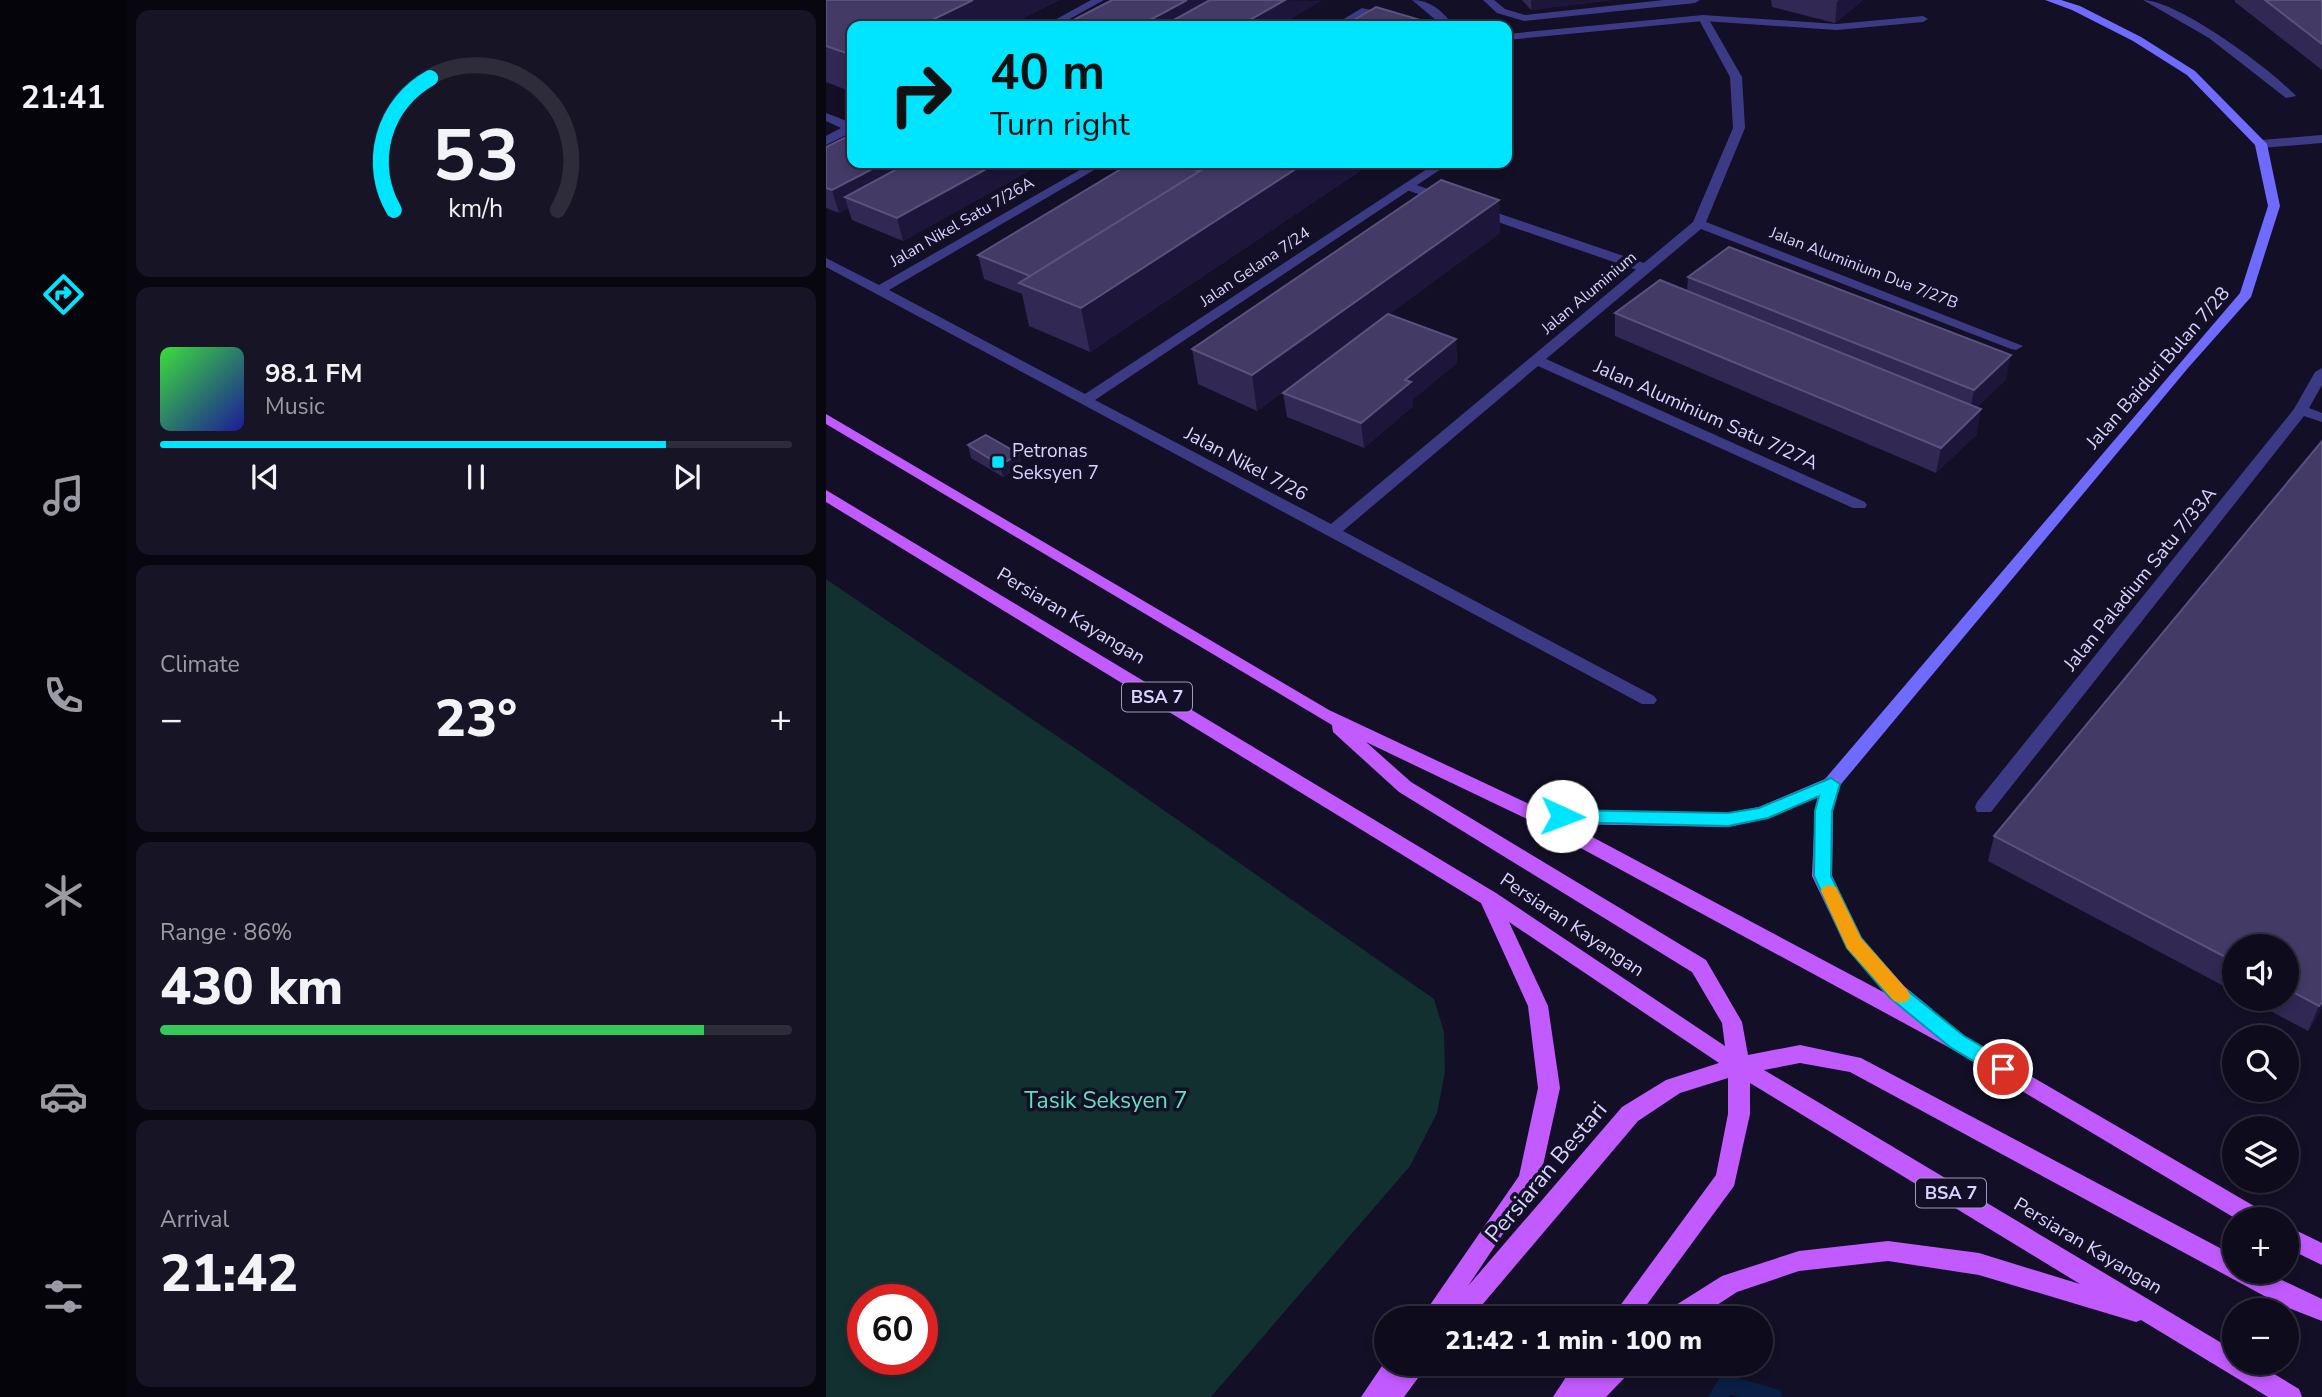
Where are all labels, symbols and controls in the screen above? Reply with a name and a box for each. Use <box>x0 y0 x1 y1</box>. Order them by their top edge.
text: 40 m <box>990 39 1105 106</box>
icon: right <box>875 49 966 140</box>
text: 21:41 <box>21 76 105 119</box>
text: Turn right <box>990 103 1130 146</box>
text: 53 <box>432 106 520 206</box>
street label: Jalan Nikel Satu 7/26A <box>885 172 1038 273</box>
text: km/h <box>448 192 504 226</box>
street label: Jalan Gelana 7/24 <box>1195 222 1315 313</box>
street label: Jalan Aluminium Dua 7/27B <box>1766 222 1961 314</box>
street label: Jalan Aluminium <box>1536 247 1641 340</box>
icon: directions <box>39 270 88 319</box>
street label: Jalan Baiduri Bulan 7/28 <box>2080 281 2236 455</box>
street label: Jalan Aluminium Satu 7/27A <box>1589 353 1822 476</box>
text: 98.1 FM <box>265 356 362 391</box>
text: Music <box>265 391 325 422</box>
street label: Jalan Nikel 7/26 <box>1179 420 1312 507</box>
place label: Petronas Seksyen 7 <box>1012 438 1099 486</box>
marker: Petronas Seksyen 7 <box>990 454 1006 470</box>
icon: previous <box>246 458 284 496</box>
icon: pause <box>457 458 495 496</box>
icon: next <box>668 458 706 496</box>
icon: music <box>39 471 88 520</box>
street label: Jalan Paladium Satu 7/33A <box>2057 481 2222 677</box>
street label: Persiaran Kayangan <box>992 561 1150 671</box>
text: Climate <box>160 649 240 680</box>
icon: phone <box>39 671 88 720</box>
road number: BSA 7 <box>1122 682 1192 712</box>
text: 23° <box>435 683 517 754</box>
text: − <box>160 694 183 745</box>
text: + <box>769 694 792 745</box>
position arrow <box>1525 779 1599 853</box>
street label: Persiaran Kayangan <box>1495 867 1649 983</box>
icon: climate <box>39 871 88 920</box>
text: Range · 86% <box>160 917 292 948</box>
map controls <box>2222 934 2299 1375</box>
button: sound <box>2222 934 2299 1011</box>
text: 430 km <box>160 951 343 1022</box>
button: search <box>2222 1025 2299 1102</box>
pin <box>1973 1039 2033 1099</box>
icon: arrive <box>1984 1050 2022 1088</box>
icon: car <box>39 1072 88 1121</box>
park label: Tasik Seksyen 7 <box>1024 1085 1188 1116</box>
street label: Persiaran Bestari <box>1478 1095 1614 1249</box>
button: layers <box>2222 1116 2299 1193</box>
road number: BSA 7 <box>1916 1178 1986 1208</box>
street label: Persiaran Kayangan <box>2009 1191 2167 1301</box>
text: Arrival <box>160 1204 229 1235</box>
button: + <box>2222 1207 2299 1284</box>
text: 21:42 <box>160 1238 298 1309</box>
icon: filters <box>39 1272 88 1321</box>
speed limit sign: 60 <box>847 1284 938 1375</box>
button: − <box>2222 1298 2299 1375</box>
text: 21:42 · 1 min · 100 m <box>1445 1323 1702 1358</box>

